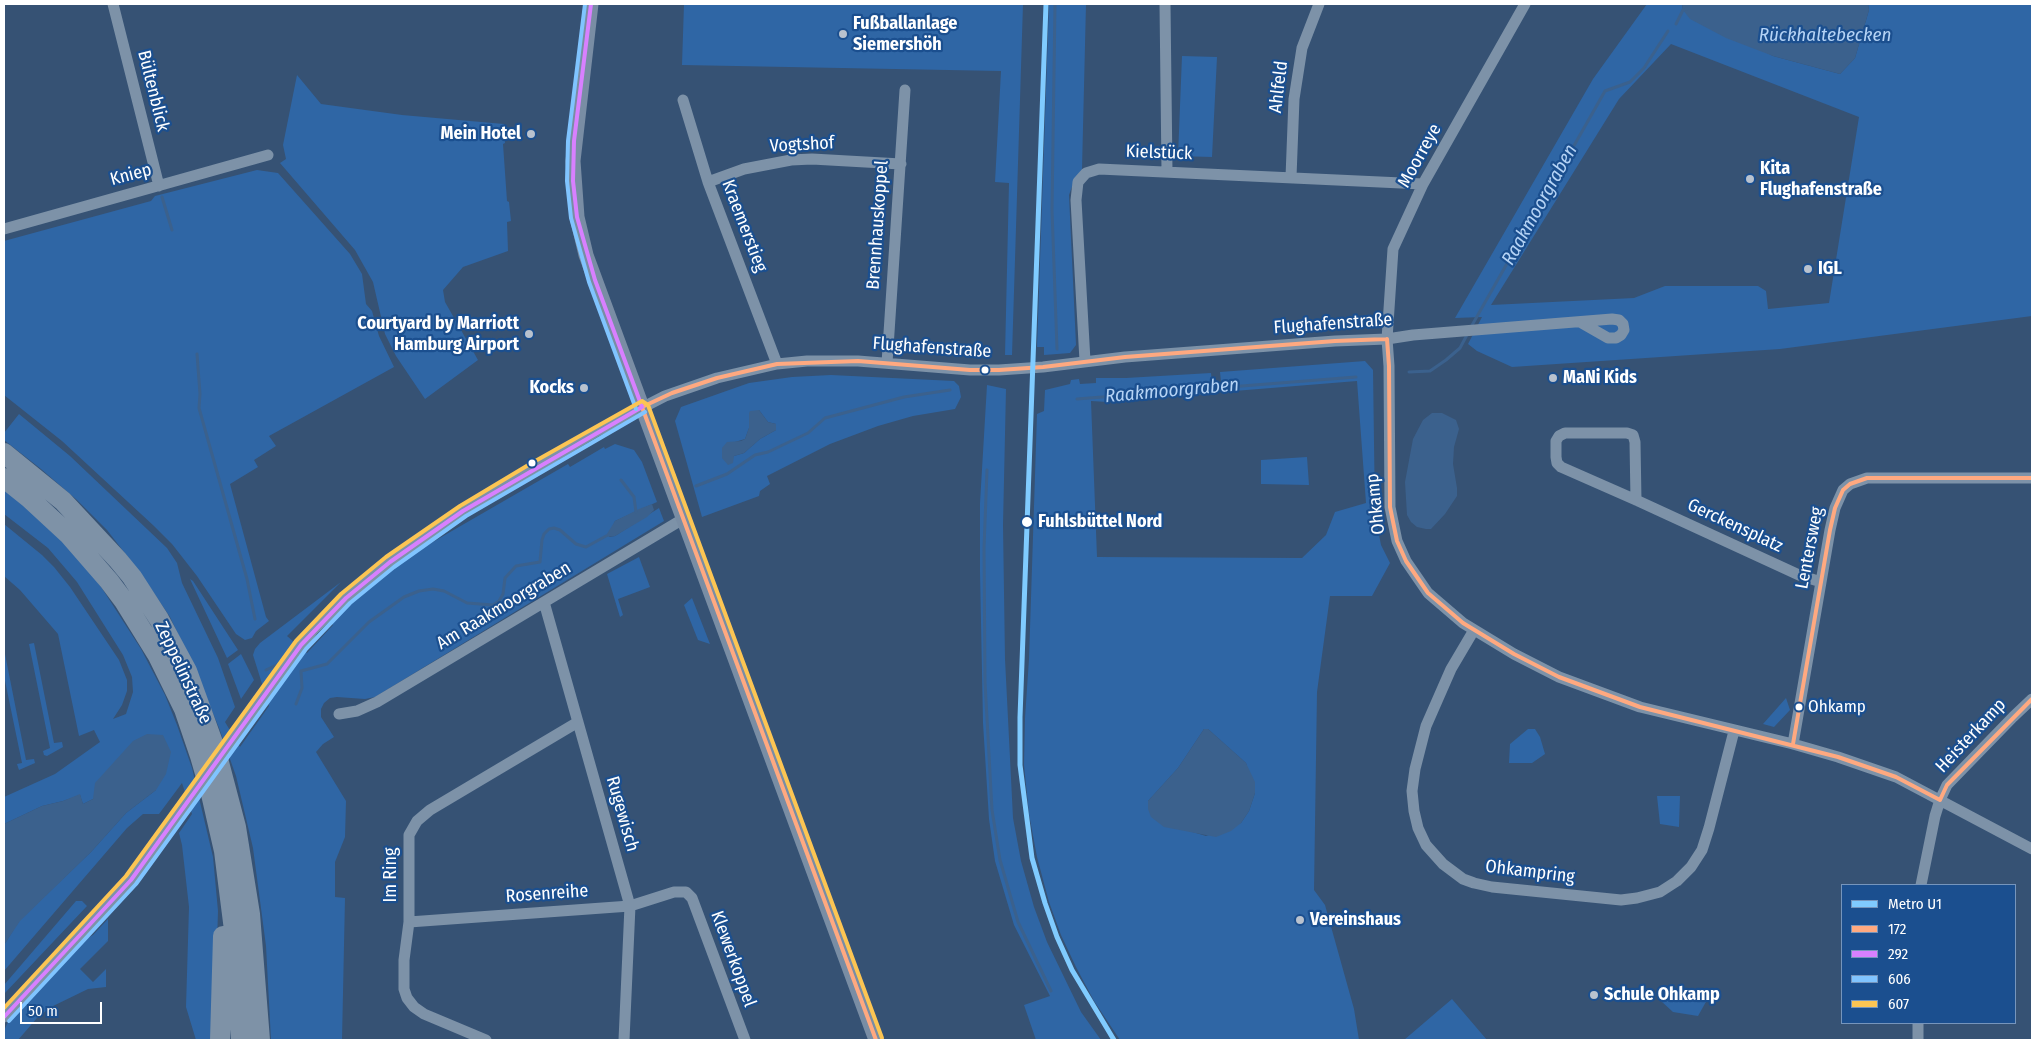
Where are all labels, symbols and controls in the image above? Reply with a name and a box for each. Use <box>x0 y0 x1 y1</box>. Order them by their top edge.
place label: Fußballanlage Siemershöh <box>853 13 957 56</box>
water label: Rückhaltebecken <box>1759 25 1891 47</box>
marker: Fußballanlage Siemershöh <box>837 28 849 40</box>
street label: Bültenblick <box>132 48 174 134</box>
street label: Ahlfeld <box>1265 60 1293 114</box>
street label: Moorreye <box>1394 120 1446 192</box>
place label: Mein Hotel <box>441 123 521 145</box>
marker: Mein Hotel <box>525 128 537 140</box>
street label: Vogtshof <box>769 133 835 157</box>
street label: Kielstück <box>1125 141 1193 165</box>
water label: Raakmoorgraben <box>1497 141 1583 269</box>
place label: Kita Flughafenstraße <box>1760 158 1882 200</box>
street label: Kniep <box>108 159 154 191</box>
street label: Brennhauskoppel <box>863 160 893 290</box>
marker: Kita Flughafenstraße <box>1744 173 1756 185</box>
street label: Kraemerstieg <box>717 177 771 275</box>
place label: IGL <box>1818 258 1842 280</box>
marker: IGL <box>1802 263 1814 275</box>
street label: Flughafenstraße <box>1273 309 1393 339</box>
place label: Courtyard by Marriott Hamburg Airport <box>357 313 519 356</box>
marker: Courtyard by Marriott Hamburg Airport <box>523 328 535 340</box>
street label: Flughafenstraße <box>872 333 992 363</box>
unlabelled marker <box>980 365 990 375</box>
place label: MaNi Kids <box>1563 367 1637 389</box>
marker: MaNi Kids <box>1547 372 1559 384</box>
water label: Raakmoorgraben <box>1104 374 1240 408</box>
place label: Kocks <box>529 377 574 399</box>
marker: Kocks <box>578 382 590 394</box>
unlabelled marker <box>527 458 537 468</box>
street label: Ohkamp <box>1362 472 1390 536</box>
street label: Gerckensplatz <box>1684 494 1786 558</box>
street label: Lentersweg <box>1791 505 1829 591</box>
place label: Fuhlsbüttel Nord <box>1038 511 1162 533</box>
marker: Fuhlsbüttel Nord <box>1020 515 1034 529</box>
street label: Am Raakmoorgraben <box>433 557 575 655</box>
street label: Zeppelinstraße <box>150 618 216 728</box>
street label: Heisterkamp <box>1931 695 2011 777</box>
place label: Ohkamp <box>1808 697 1866 717</box>
marker: Ohkamp <box>1794 702 1804 712</box>
street label: Rugewisch <box>601 774 643 854</box>
street label: Im Ring <box>380 847 402 903</box>
street label: Ohkampring <box>1484 856 1576 888</box>
street label: Rosenreihe <box>505 880 589 908</box>
legend <box>1841 884 2016 1024</box>
text: Metro U1 <box>1888 895 1942 913</box>
street label: Klewerkoppel <box>706 908 760 1010</box>
place label: Vereinshaus <box>1310 909 1401 931</box>
marker: Vereinshaus <box>1294 914 1306 926</box>
text: 172 <box>1888 920 1906 938</box>
text: 292 <box>1888 945 1908 963</box>
text: 606 <box>1888 970 1911 988</box>
place label: Schule Ohkamp <box>1604 984 1720 1006</box>
marker: Schule Ohkamp <box>1588 989 1600 1001</box>
scale bar <box>22 992 105 1024</box>
text: 607 <box>1888 995 1909 1013</box>
text: 50 m <box>28 1002 58 1020</box>

